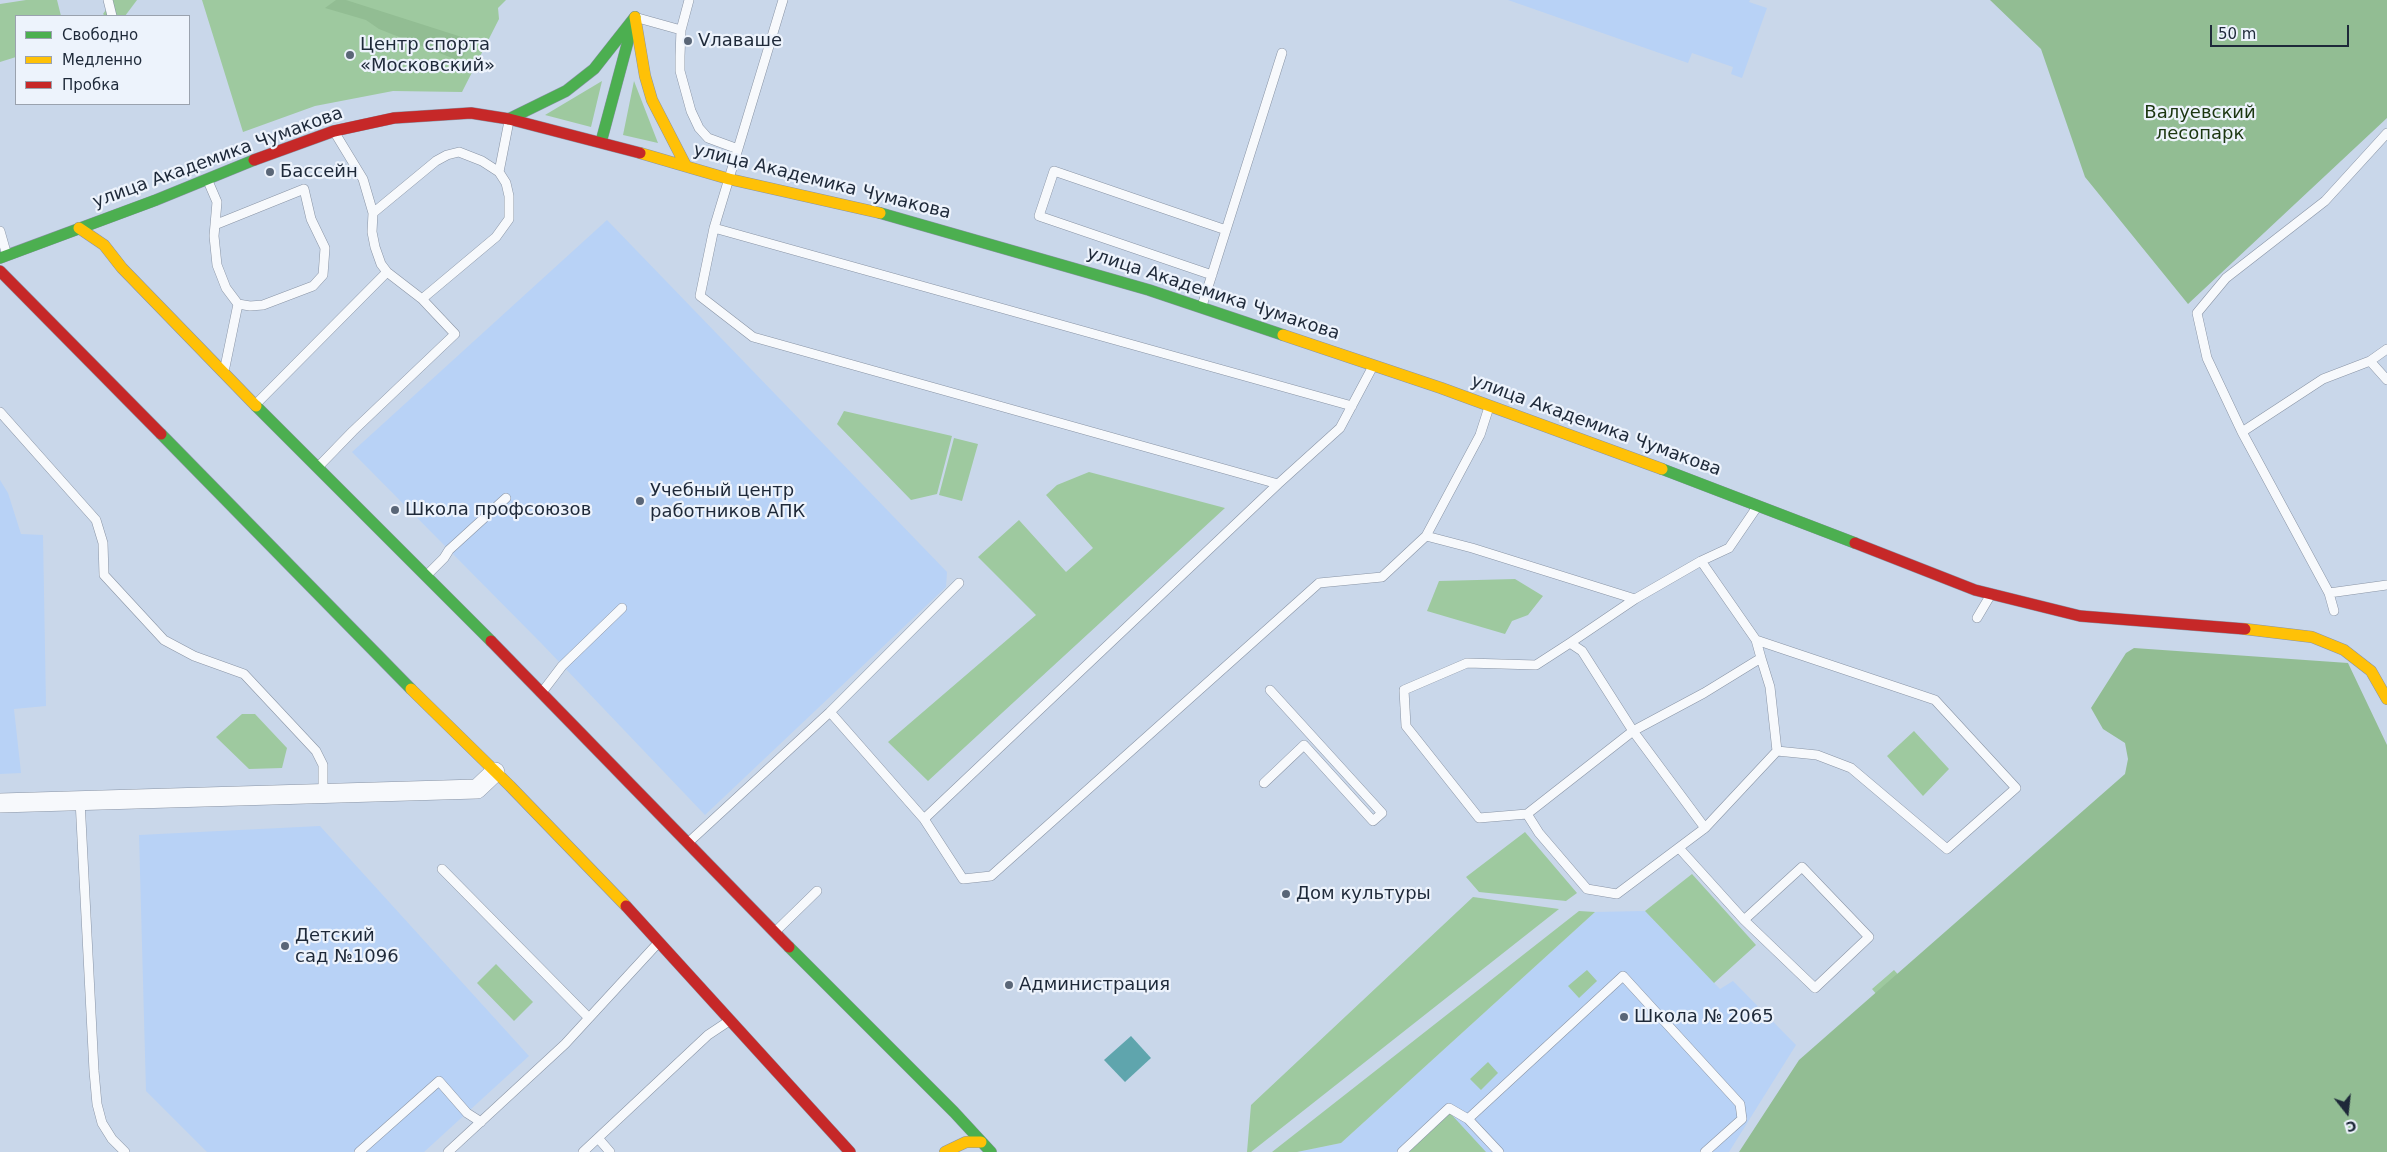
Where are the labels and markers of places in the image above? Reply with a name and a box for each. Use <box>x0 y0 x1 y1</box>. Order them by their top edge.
place label: Vлаваше <box>698 30 782 52</box>
place label: Центр спорта «Московский» <box>360 34 495 76</box>
marker: Vлаваше <box>682 35 694 47</box>
marker: Центр спорта «Московский» <box>344 49 356 61</box>
place label: Бассейн <box>280 161 358 183</box>
marker: Бассейн <box>264 166 276 178</box>
place label: Учебный центр работников АПК <box>650 480 805 522</box>
marker: Учебный центр работников АПК <box>634 495 646 507</box>
place label: Школа профсоюзов <box>405 499 591 521</box>
marker: Школа профсоюзов <box>389 504 401 516</box>
place label: Дом культуры <box>1296 883 1431 905</box>
marker: Дом культуры <box>1280 888 1292 900</box>
place label: Детский сад №1096 <box>295 925 399 968</box>
marker: Детский сад №1096 <box>279 940 291 952</box>
place label: Администрация <box>1019 974 1170 996</box>
marker: Администрация <box>1003 979 1015 991</box>
place label: Школа № 2065 <box>1634 1006 1774 1028</box>
marker: Школа № 2065 <box>1618 1011 1630 1023</box>

